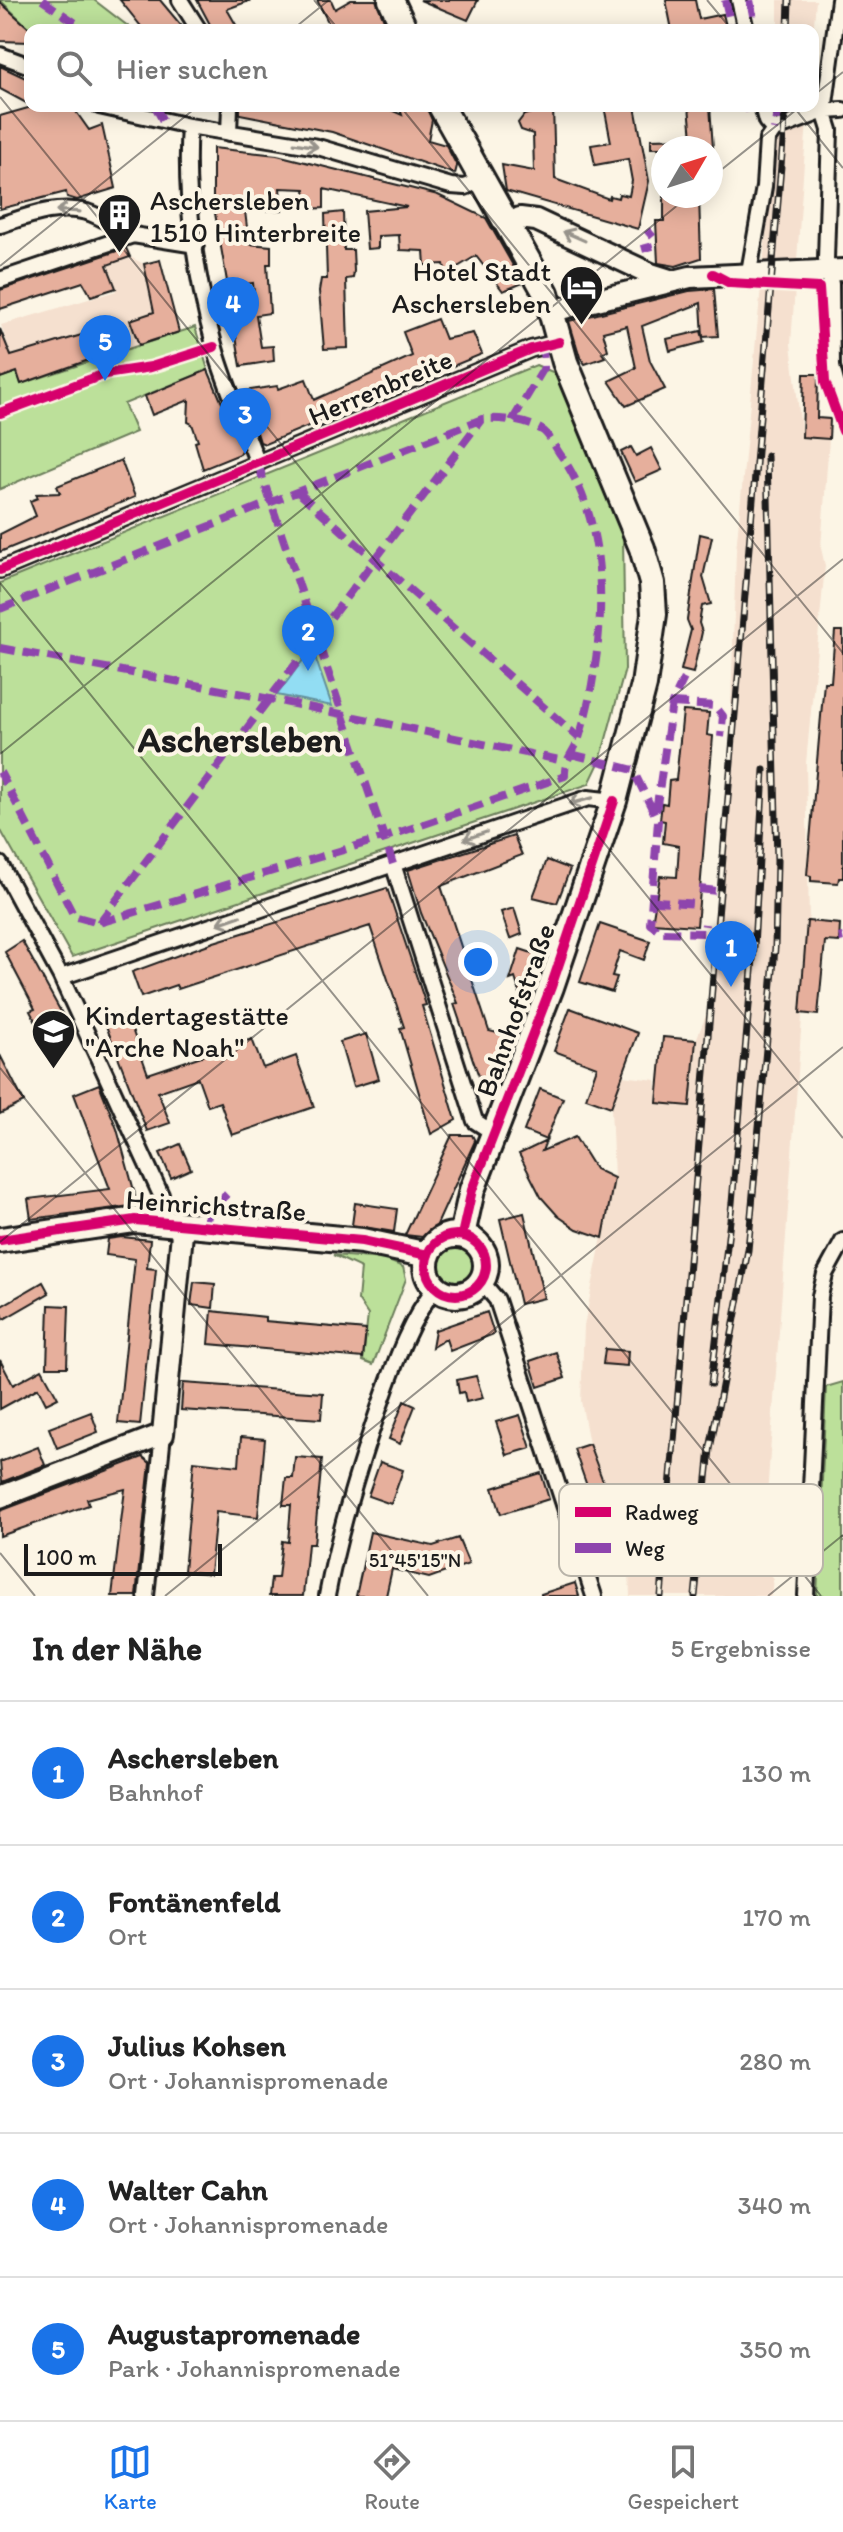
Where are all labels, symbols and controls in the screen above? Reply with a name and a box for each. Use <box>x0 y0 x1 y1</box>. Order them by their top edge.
search box <box>24 24 819 112</box>
icon: search <box>52 46 96 90</box>
text: Hier suchen <box>116 50 268 87</box>
north arrow <box>651 136 723 208</box>
one-way arrow <box>293 138 318 153</box>
place label: Aschersleben 1510 Hinterbreite <box>150 183 361 249</box>
building icon: Aschersleben 1510 Hinterbreite <box>95 192 143 255</box>
one-way arrow <box>55 203 82 218</box>
one-way arrow <box>562 228 587 243</box>
place label: Hotel Stadt Aschersleben <box>392 254 551 320</box>
hotel icon: Hotel Stadt Aschersleben <box>558 263 606 326</box>
pin: 4 <box>207 277 259 343</box>
pin: 5 <box>79 315 131 381</box>
street label: Herrenbreite <box>303 341 457 433</box>
pin: 3 <box>219 388 271 454</box>
pin: 2 <box>282 605 334 671</box>
district label: Aschersleben <box>138 718 343 761</box>
one-way arrow <box>569 795 595 810</box>
one-way arrow <box>463 830 488 845</box>
one-way arrow <box>216 913 241 928</box>
street label: Bahnhofstraße <box>468 919 562 1101</box>
pin: 1 <box>705 921 757 987</box>
your location <box>458 942 498 982</box>
place label: Kindertagestätte "Arche Noah" <box>85 998 289 1064</box>
school or university icon: Kindertagestätte "Arche Noah" <box>30 1007 78 1070</box>
street label: Heinrichstraße <box>125 1182 307 1228</box>
legend <box>559 1484 823 1576</box>
text: Radweg <box>625 1499 699 1526</box>
text: Weg <box>625 1535 666 1562</box>
scale bar <box>24 1540 222 1576</box>
text: 100 m <box>36 1544 97 1571</box>
text: 51°45'15"N <box>369 1548 461 1572</box>
text: In der Nähe <box>32 1628 202 1669</box>
text: 5 Ergebnisse <box>671 1632 811 1664</box>
text: Aschersleben <box>108 1739 279 1776</box>
text: 1 <box>52 1757 64 1789</box>
text: 130 m <box>741 1757 811 1789</box>
text: Bahnhof <box>108 1776 203 1808</box>
text: Fontänenfeld <box>108 1883 281 1920</box>
text: 2 <box>51 1901 65 1933</box>
text: 170 m <box>742 1901 811 1933</box>
text: Ort <box>108 1920 147 1952</box>
text: Julius Kohsen <box>108 2027 286 2064</box>
text: 3 <box>51 2045 65 2077</box>
text: 280 m <box>739 2045 811 2077</box>
text: Ort · Johannispromenade <box>108 2064 388 2096</box>
text: Walter Cahn <box>108 2171 268 2208</box>
text: 4 <box>50 2189 66 2221</box>
text: 340 m <box>737 2189 811 2221</box>
text: Ort · Johannispromenade <box>108 2208 388 2240</box>
text: Augustapromenade <box>108 2315 360 2352</box>
text: 5 <box>51 2333 65 2365</box>
text: 350 m <box>739 2333 811 2365</box>
text: Park · Johannispromenade <box>108 2352 401 2384</box>
tab: Karte <box>104 2440 157 2515</box>
tab: Route <box>365 2440 420 2515</box>
tab: Gespeichert <box>628 2440 739 2515</box>

